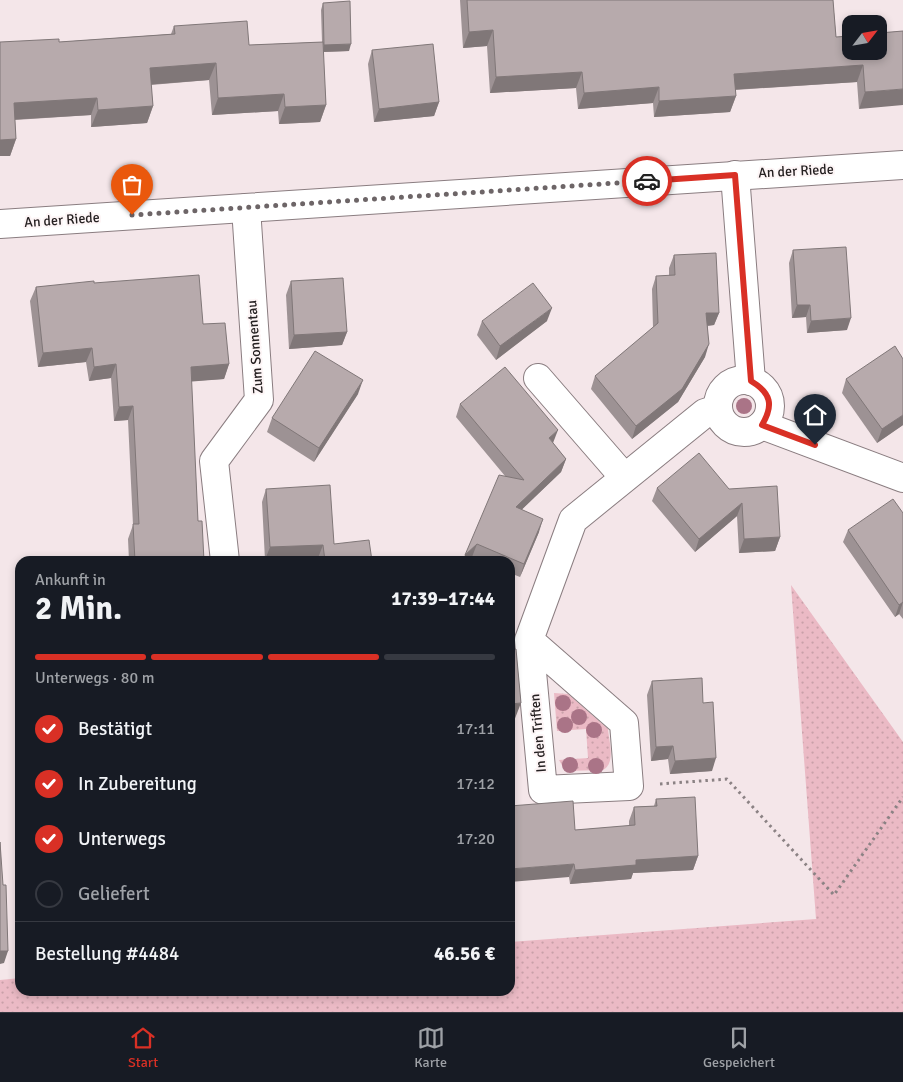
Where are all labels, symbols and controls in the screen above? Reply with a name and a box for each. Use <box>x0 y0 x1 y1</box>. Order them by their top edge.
north arrow <box>842 15 888 60</box>
map controls <box>842 15 887 60</box>
courier <box>622 156 672 206</box>
street label: An der Riede <box>758 161 834 181</box>
pin <box>111 164 153 215</box>
icon: car <box>633 167 661 195</box>
icon: bag <box>118 171 146 199</box>
street label: An der Riede <box>24 209 100 231</box>
street label: Zum Sonnentau <box>243 300 267 394</box>
pin <box>794 394 836 445</box>
icon: home <box>801 401 829 429</box>
text: Ankunft in <box>35 570 106 590</box>
text: 17:39–17:44 <box>391 587 495 611</box>
text: 2 Min. <box>35 589 122 628</box>
text: Unterwegs · 80 m <box>35 668 154 688</box>
street label: In den Triften <box>526 693 550 773</box>
icon: check <box>35 715 63 743</box>
text: Bestätigt <box>78 717 152 741</box>
text: 17:11 <box>456 719 495 739</box>
icon: check <box>35 770 63 798</box>
text: In Zubereitung <box>78 772 197 796</box>
text: 17:12 <box>456 774 495 794</box>
icon: check <box>35 825 63 853</box>
text: Unterwegs <box>78 827 166 851</box>
text: 17:20 <box>456 829 495 849</box>
text: Geliefert <box>78 882 150 906</box>
text: Bestellung #4484 <box>35 942 179 966</box>
text: 46.56 € <box>434 942 495 966</box>
tab: Start <box>128 1024 158 1071</box>
tab: Karte <box>414 1024 447 1071</box>
tab: Gespeichert <box>703 1024 775 1071</box>

